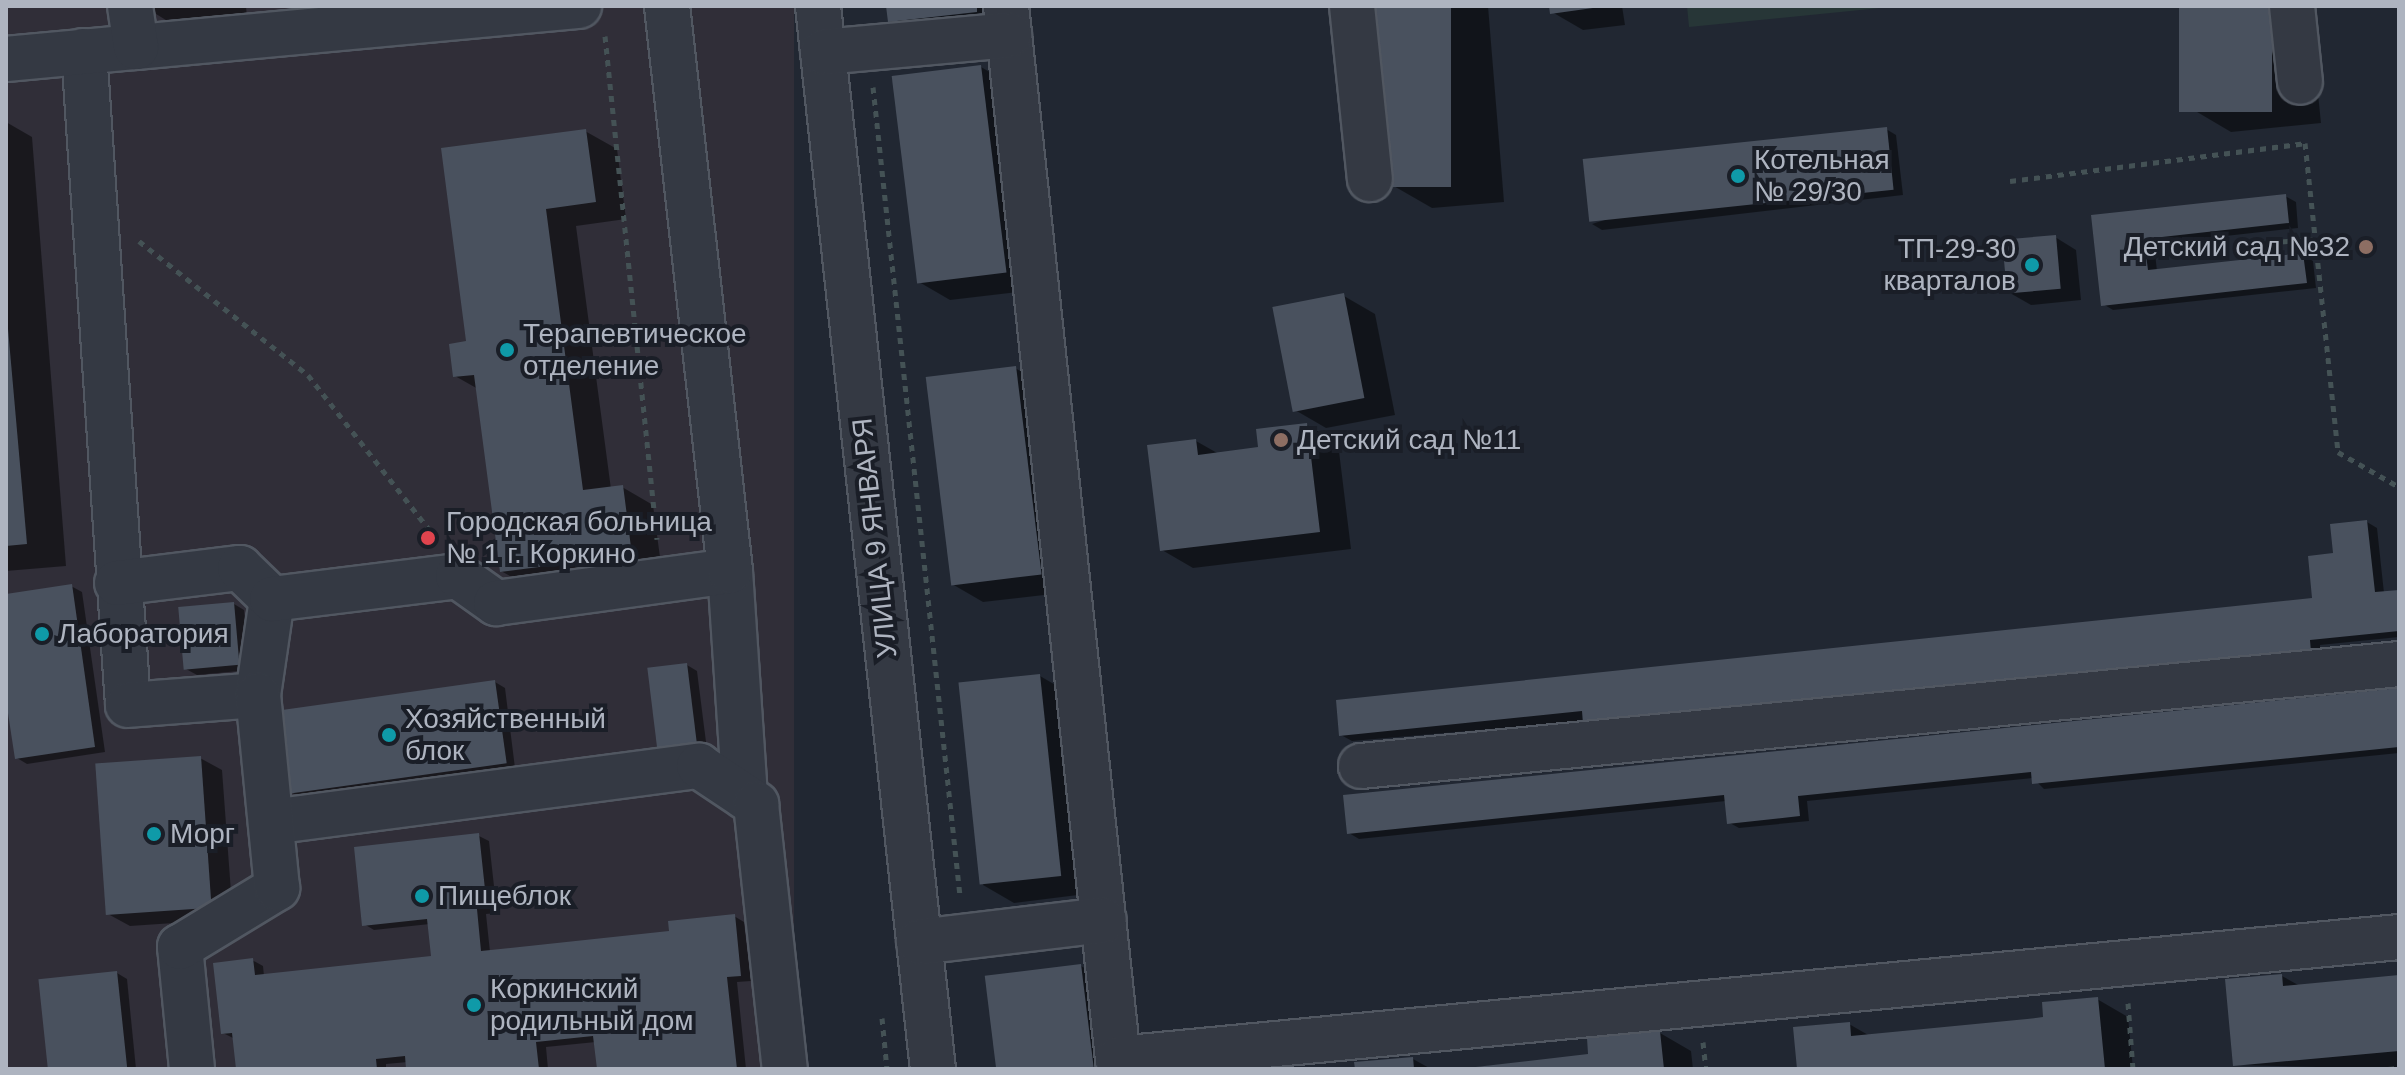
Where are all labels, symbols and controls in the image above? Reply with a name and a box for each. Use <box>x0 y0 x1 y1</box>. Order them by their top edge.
place label: Котельная № 29/30 <box>1754 143 1890 209</box>
marker: Котельная № 29/30 <box>1729 167 1747 185</box>
place label: Детский сад №32 <box>2124 230 2350 264</box>
place label: ТП-29-30 кварталов <box>1883 232 2016 298</box>
marker: Детский сад №32 <box>2357 238 2375 256</box>
marker: ТП-29-30 кварталов <box>2023 256 2041 274</box>
place label: Терапевтическое отделение <box>523 317 747 383</box>
marker: Терапевтическое отделение <box>498 341 516 359</box>
street label: УЛИЦА 9 ЯНВАРЯ <box>846 416 904 660</box>
place label: Детский сад №11 <box>1297 423 1521 457</box>
marker: Детский сад №11 <box>1272 431 1290 449</box>
place label: Городская больница № 1 г. Коркино <box>446 505 712 571</box>
marker: Городская больница № 1 г. Коркино <box>417 527 439 549</box>
place label: Лаборатория <box>58 617 229 651</box>
marker: Лаборатория <box>33 625 51 643</box>
place label: Хозяйственный блок <box>405 702 606 768</box>
marker: Хозяйственный блок <box>380 726 398 744</box>
place label: Морг <box>170 817 235 851</box>
marker: Морг <box>145 825 163 843</box>
place label: Пищеблок <box>438 879 571 913</box>
marker: Пищеблок <box>413 887 431 905</box>
place label: Коркинский родильный дом <box>490 972 694 1038</box>
marker: Коркинский родильный дом <box>465 996 483 1014</box>

